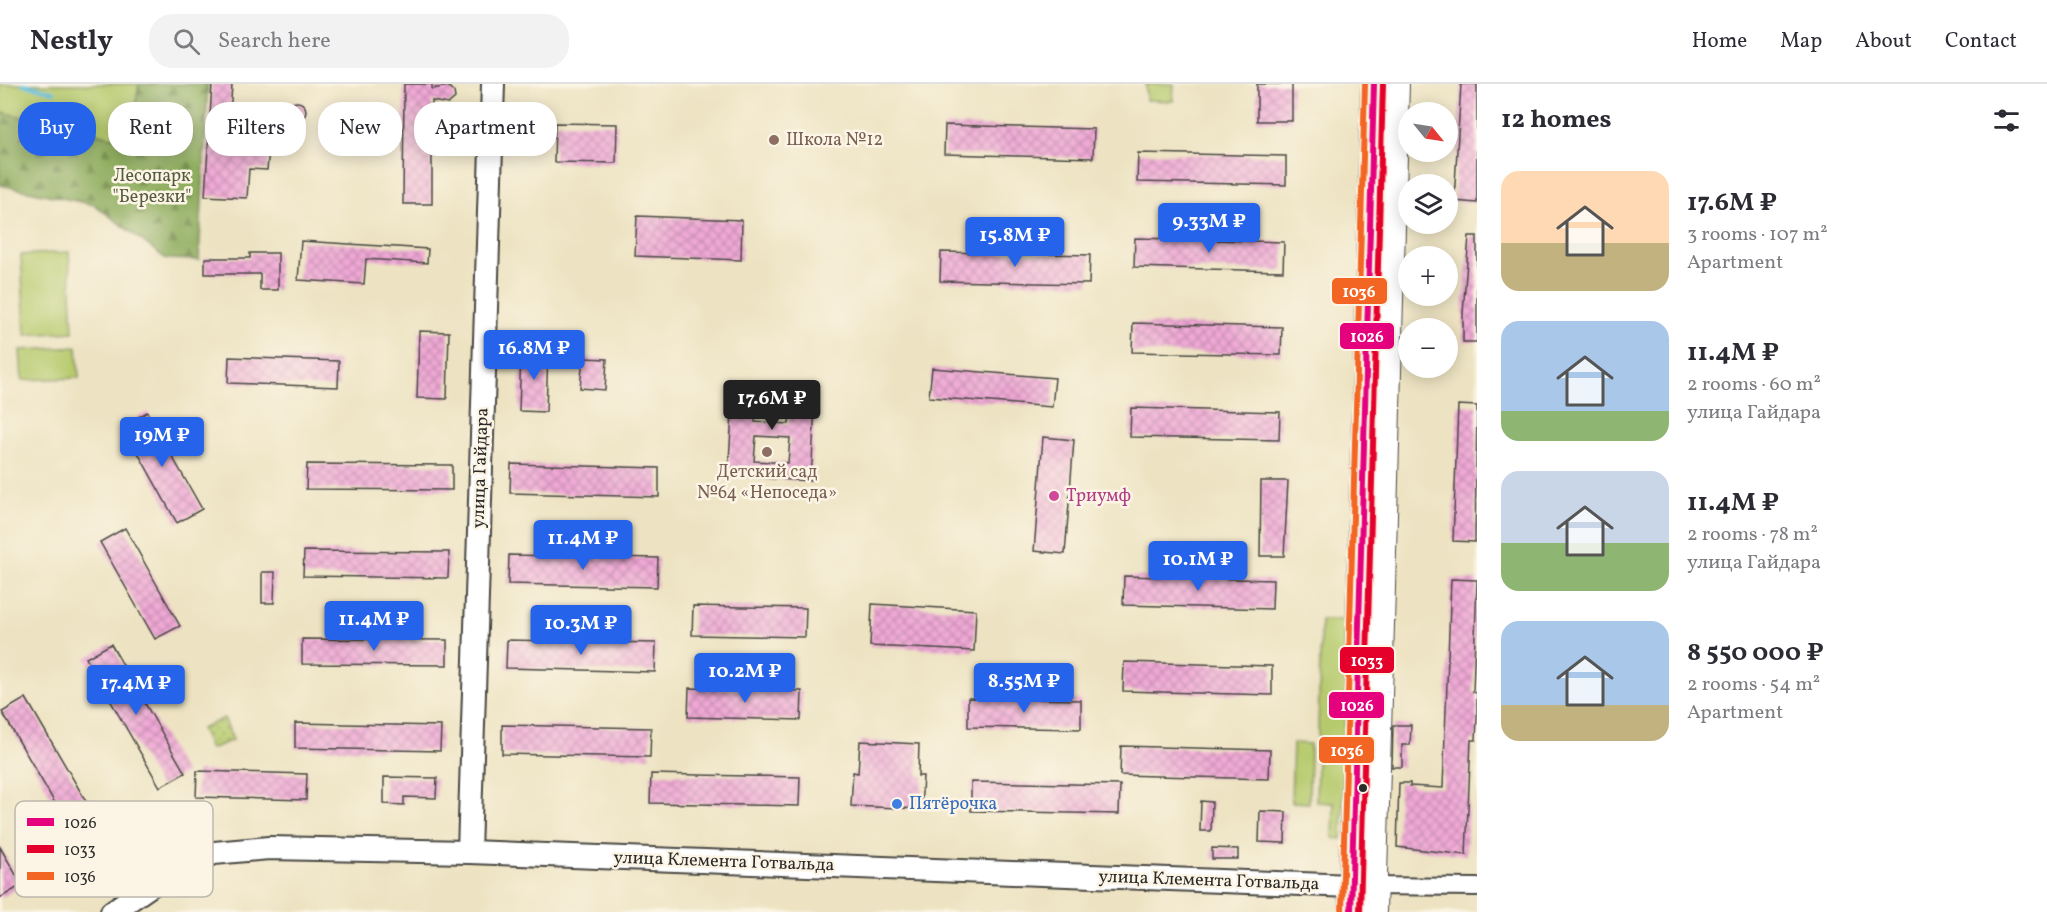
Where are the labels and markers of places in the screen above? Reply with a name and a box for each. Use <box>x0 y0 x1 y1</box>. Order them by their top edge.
place label: Школа №12 <box>786 128 883 153</box>
marker: Школа №12 <box>767 133 781 147</box>
pin: 9.33M ₽ <box>1154 203 1264 254</box>
pin: 15.8M ₽ <box>960 217 1070 268</box>
pin: 16.8M ₽ <box>479 330 589 381</box>
pin: 17.6M ₽ <box>717 380 827 431</box>
pin: 19M ₽ <box>120 417 204 468</box>
marker: Детский сад №64 «Непоседа» <box>760 445 774 459</box>
place label: Детский сад №64 «Непоседа» <box>697 460 837 506</box>
place label: Триумф <box>1066 484 1131 509</box>
marker: Триумф <box>1047 489 1061 503</box>
pin: 11.4M ₽ <box>528 520 638 571</box>
pin: 10.1M ₽ <box>1143 541 1253 592</box>
pin: 11.4M ₽ <box>319 601 429 652</box>
pin: 10.3M ₽ <box>526 605 636 656</box>
pin: 10.2M ₽ <box>690 653 800 704</box>
pin: 8.55M ₽ <box>969 663 1079 714</box>
pin: 17.4M ₽ <box>81 665 191 716</box>
unlabelled marker <box>1357 782 1369 794</box>
place label: Пятёрочка <box>909 792 997 817</box>
marker: Пятёрочка <box>890 797 904 811</box>

